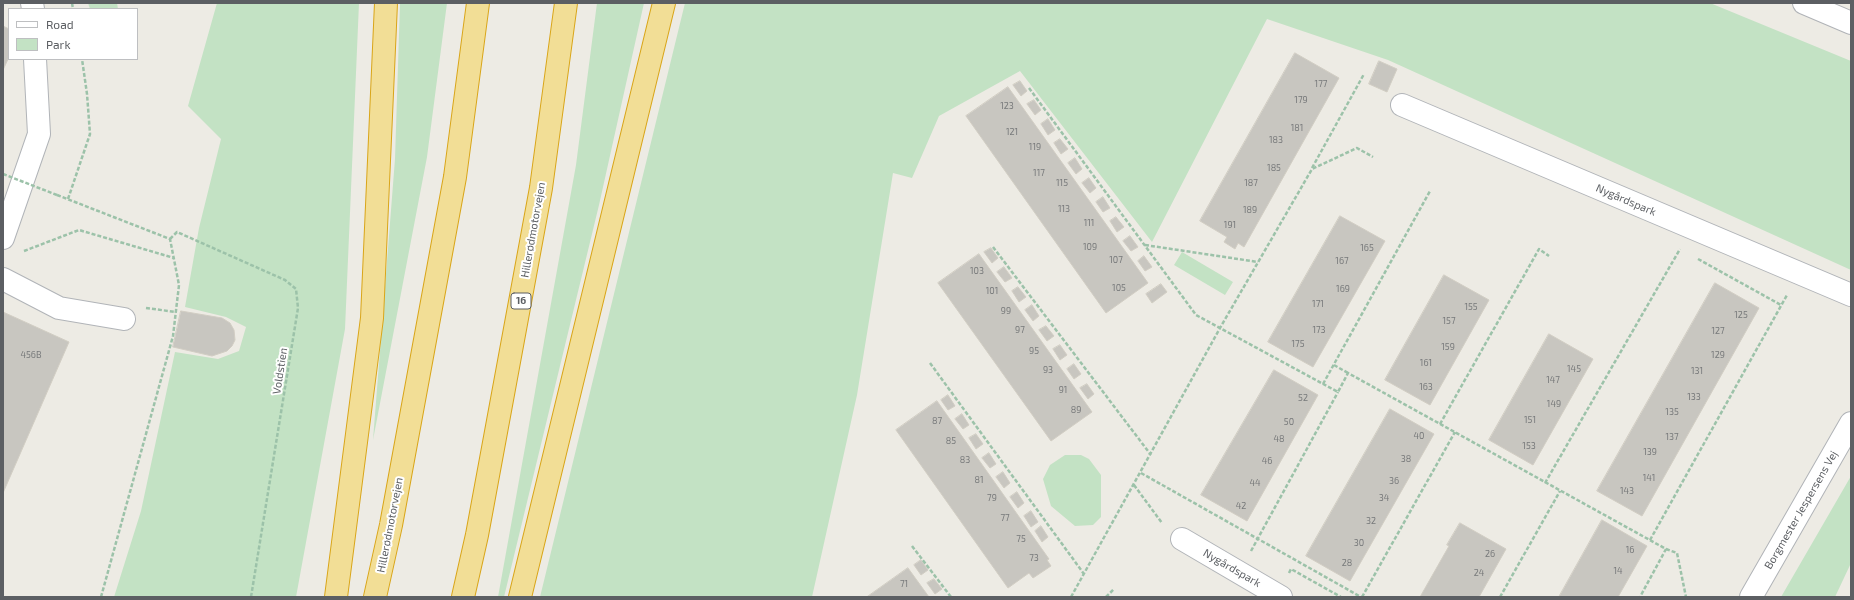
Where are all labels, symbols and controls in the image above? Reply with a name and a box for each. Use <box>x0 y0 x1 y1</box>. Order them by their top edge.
legend <box>8 8 138 60</box>
text: Road <box>46 17 74 31</box>
text: Park <box>46 37 71 51</box>
house number: 177 <box>1315 79 1327 89</box>
house number: 179 <box>1294 95 1308 105</box>
house number: 123 <box>1000 101 1014 111</box>
house number: 181 <box>1291 123 1303 133</box>
house number: 121 <box>1006 127 1018 137</box>
house number: 183 <box>1269 135 1283 145</box>
house number: 119 <box>1029 142 1041 152</box>
house number: 185 <box>1267 163 1281 173</box>
house number: 117 <box>1033 168 1045 178</box>
house number: 115 <box>1056 178 1068 188</box>
house number: 187 <box>1244 178 1258 188</box>
street label: Hillerødmotorvejen <box>518 181 548 279</box>
street label: Nygårdspark <box>1594 181 1658 219</box>
house number: 113 <box>1058 204 1070 214</box>
house number: 189 <box>1243 205 1257 215</box>
house number: 111 <box>1084 218 1094 228</box>
house number: 191 <box>1224 220 1236 230</box>
house number: 109 <box>1083 242 1097 252</box>
house number: 165 <box>1360 243 1374 253</box>
house number: 107 <box>1109 255 1123 265</box>
house number: 167 <box>1335 256 1349 266</box>
house number: 103 <box>970 266 984 276</box>
house number: 105 <box>1112 283 1126 293</box>
house number: 169 <box>1336 284 1350 294</box>
house number: 101 <box>986 286 998 296</box>
road number: 16 <box>511 293 531 309</box>
house number: 171 <box>1312 299 1324 309</box>
house number: 155 <box>1464 302 1478 312</box>
house number: 99 <box>1001 306 1011 316</box>
house number: 125 <box>1734 310 1748 320</box>
house number: 157 <box>1442 316 1456 326</box>
house number: 97 <box>1015 325 1025 335</box>
house number: 173 <box>1312 325 1326 335</box>
house number: 127 <box>1711 326 1725 336</box>
house number: 175 <box>1291 339 1305 349</box>
house number: 159 <box>1441 342 1455 352</box>
house number: 95 <box>1029 346 1039 356</box>
street label: Voldstien <box>270 347 290 395</box>
house number: 456B <box>20 350 42 360</box>
house number: 129 <box>1711 350 1725 360</box>
house number: 161 <box>1420 358 1432 368</box>
house number: 145 <box>1567 364 1581 374</box>
house number: 93 <box>1043 365 1053 375</box>
house number: 131 <box>1691 366 1703 376</box>
house number: 147 <box>1546 375 1560 385</box>
house number: 163 <box>1419 382 1433 392</box>
house number: 91 <box>1059 385 1067 395</box>
house number: 133 <box>1687 392 1701 402</box>
house number: 52 <box>1298 393 1308 403</box>
house number: 149 <box>1547 399 1561 409</box>
house number: 89 <box>1071 405 1081 415</box>
house number: 135 <box>1665 407 1679 417</box>
house number: 151 <box>1524 415 1536 425</box>
house number: 87 <box>932 416 942 426</box>
house number: 50 <box>1284 417 1294 427</box>
house number: 40 <box>1414 431 1424 441</box>
house number: 137 <box>1665 432 1679 442</box>
house number: 48 <box>1274 434 1284 444</box>
house number: 85 <box>946 436 956 446</box>
house number: 153 <box>1522 441 1536 451</box>
house number: 139 <box>1643 447 1657 457</box>
street label: Borgmester Jespersens Vej <box>1762 448 1840 572</box>
house number: 38 <box>1401 454 1411 464</box>
house number: 83 <box>960 455 970 465</box>
house number: 46 <box>1262 456 1272 466</box>
house number: 141 <box>1643 473 1655 483</box>
house number: 81 <box>974 475 984 485</box>
street label: Hillerødmotorvejen <box>374 476 406 574</box>
house number: 36 <box>1389 476 1399 486</box>
house number: 44 <box>1249 478 1261 488</box>
house number: 143 <box>1620 486 1634 496</box>
house number: 79 <box>987 493 997 503</box>
house number: 34 <box>1379 493 1389 503</box>
house number: 42 <box>1236 501 1246 511</box>
house number: 77 <box>1000 513 1010 523</box>
house number: 32 <box>1366 516 1376 526</box>
house number: 75 <box>1016 534 1026 544</box>
house number: 30 <box>1354 538 1364 548</box>
house number: 16 <box>1626 545 1634 555</box>
street label: Nygårdspark <box>1201 546 1263 590</box>
house number: 26 <box>1485 549 1495 559</box>
house number: 73 <box>1029 553 1039 563</box>
house number: 28 <box>1342 558 1352 568</box>
house number: 14 <box>1613 566 1623 576</box>
house number: 24 <box>1474 568 1484 578</box>
house number: 71 <box>900 579 908 589</box>

